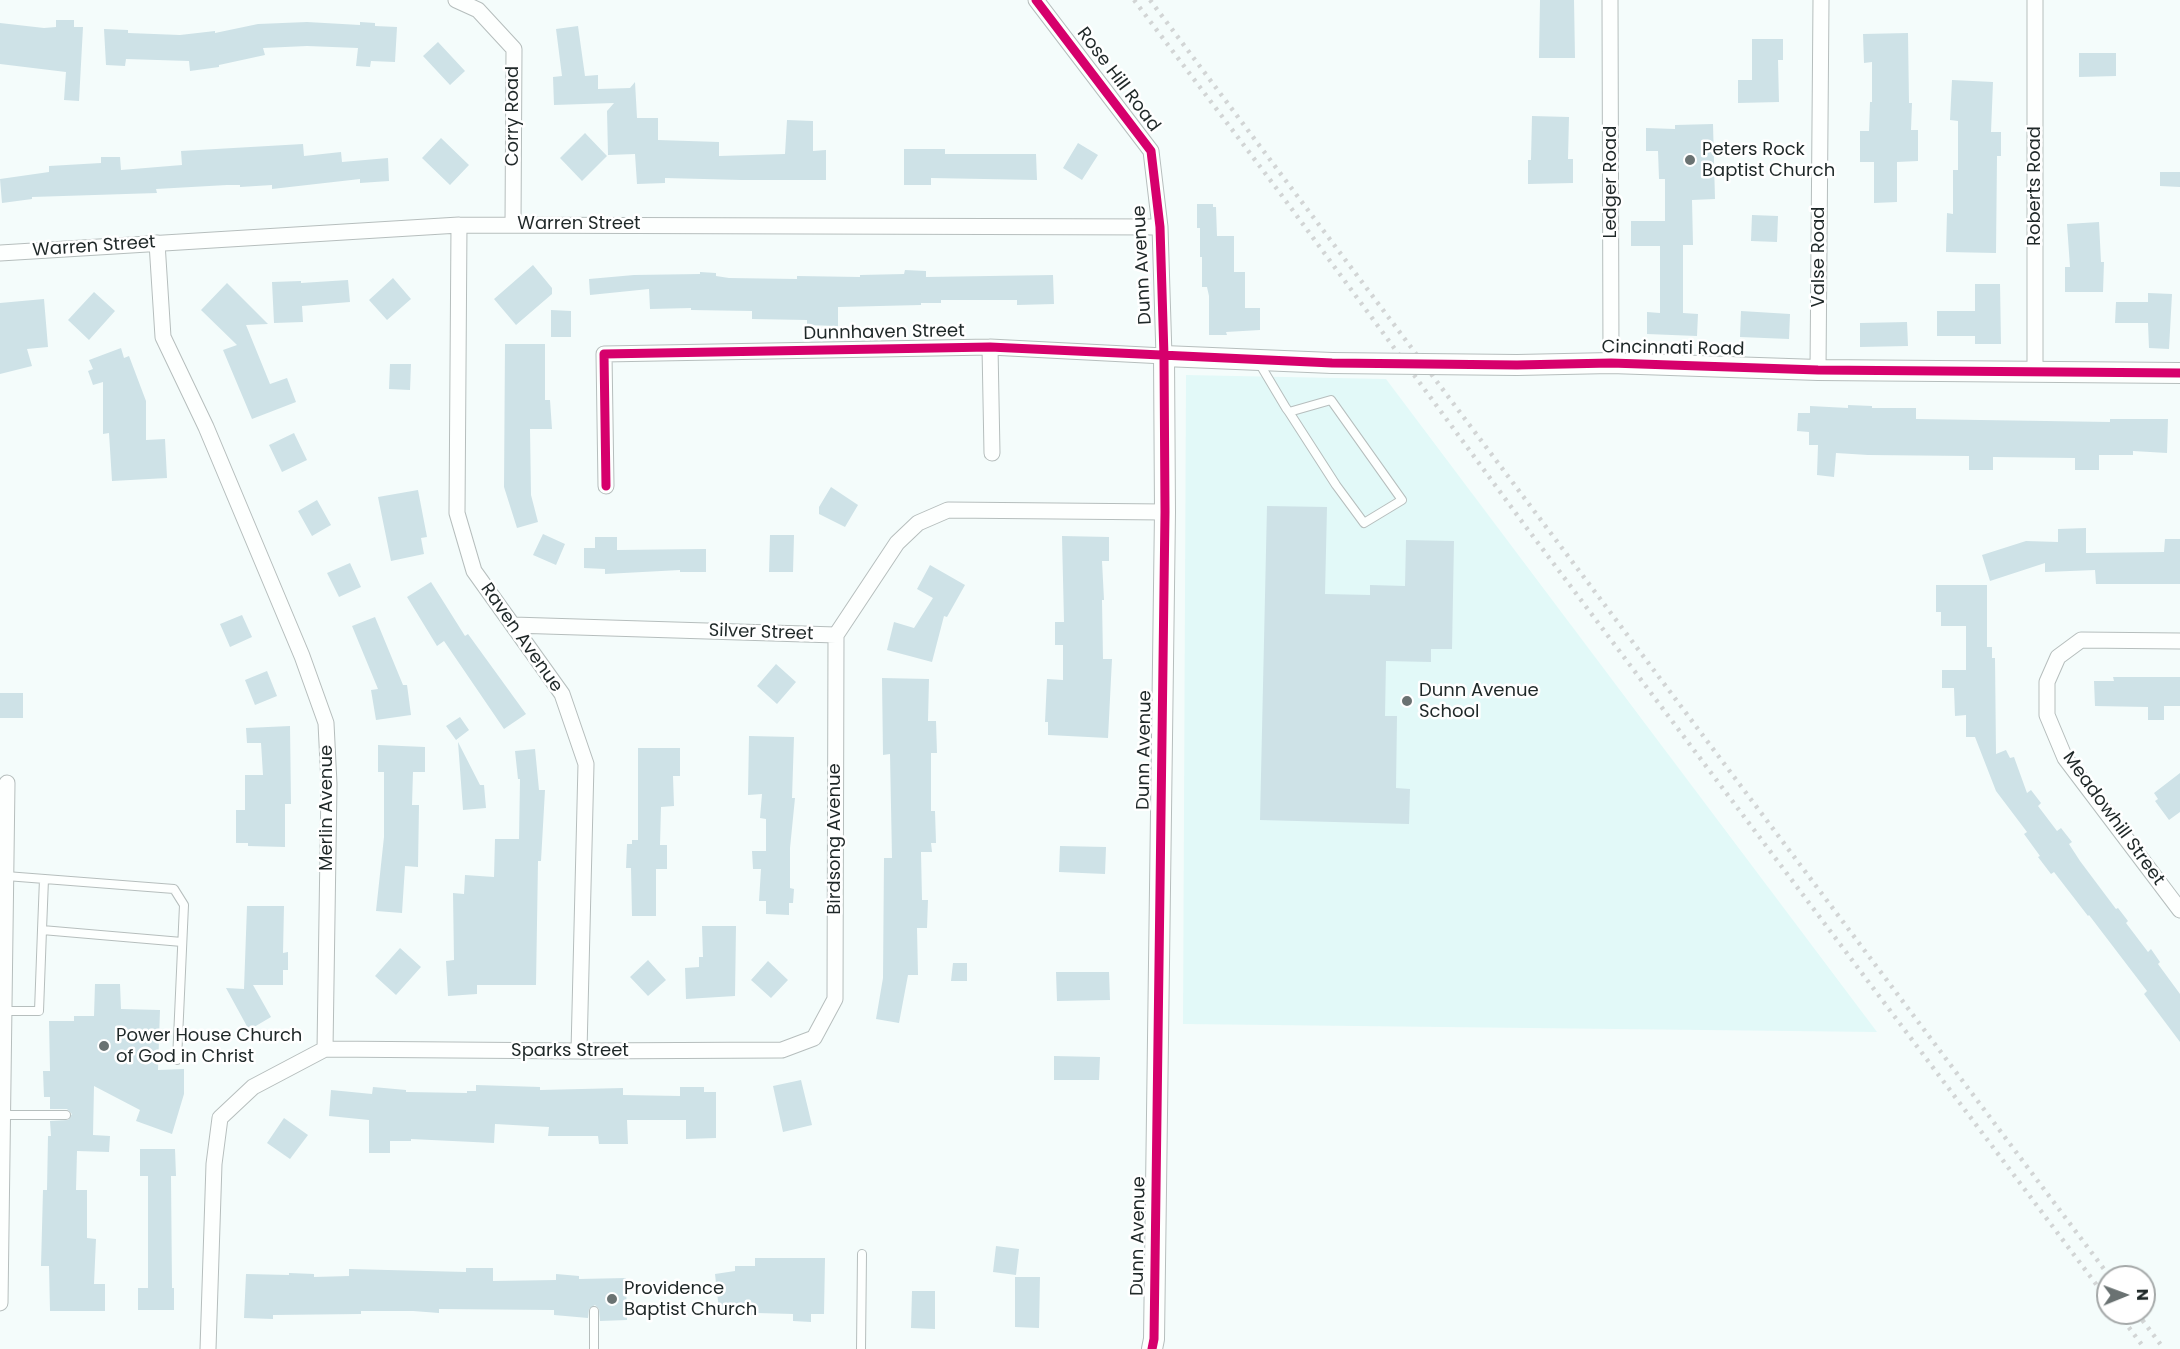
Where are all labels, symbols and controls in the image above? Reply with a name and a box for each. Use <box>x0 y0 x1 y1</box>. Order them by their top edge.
street label: Rose Hill Road <box>1072 24 1164 136</box>
street label: Corry Road <box>502 66 524 166</box>
street label: Ledger Road <box>1600 126 1622 238</box>
street label: Roberts Road <box>2024 126 2046 246</box>
place label: Peters Rock Baptist Church <box>1702 139 1835 182</box>
marker: Peters Rock Baptist Church <box>1683 153 1697 167</box>
street label: Dunn Avenue <box>1129 205 1157 325</box>
street label: Valse Road <box>1808 207 1830 307</box>
street label: Warren Street <box>517 213 641 235</box>
street label: Warren Street <box>32 232 156 262</box>
street label: Dunnhaven Street <box>803 321 965 345</box>
street label: Cincinnati Road <box>1601 337 1745 361</box>
street label: Raven Avenue <box>475 579 567 697</box>
street label: Silver Street <box>708 620 814 646</box>
place label: Dunn Avenue School <box>1419 680 1539 722</box>
street label: Dunn Avenue <box>1133 690 1157 810</box>
marker: Dunn Avenue School <box>1400 694 1414 708</box>
street label: Merlin Avenue <box>316 745 338 871</box>
street label: Meadowhill Street <box>2057 748 2169 890</box>
street label: Birdsong Avenue <box>824 763 846 915</box>
place label: Power House Church of God in Christ <box>116 1025 302 1068</box>
marker: Power House Church of God in Christ <box>97 1039 111 1053</box>
street label: Sparks Street <box>511 1040 629 1062</box>
street label: Dunn Avenue <box>1127 1176 1151 1296</box>
north arrow <box>2096 1265 2156 1325</box>
place label: Providence Baptist Church <box>624 1278 757 1320</box>
text: N <box>2131 1288 2154 1301</box>
marker: Providence Baptist Church <box>605 1292 619 1306</box>

